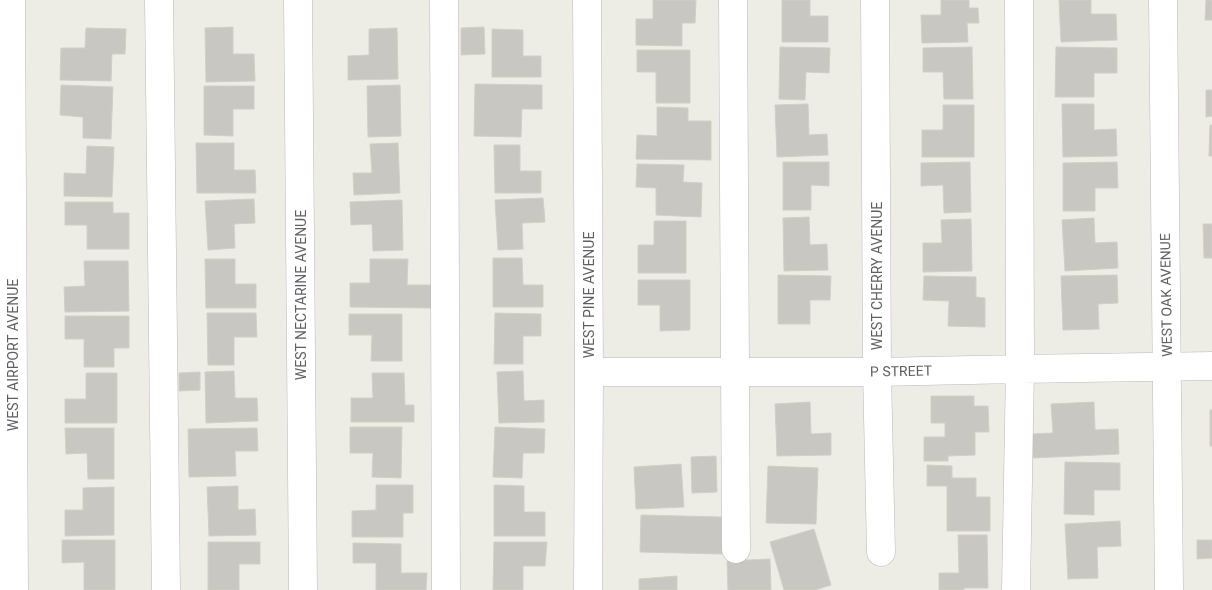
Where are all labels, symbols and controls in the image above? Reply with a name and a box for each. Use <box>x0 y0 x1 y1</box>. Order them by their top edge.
street label: WEST CHERRY AVENUE <box>869 202 885 350</box>
street label: WEST NECTARINE AVENUE <box>293 210 309 380</box>
street label: WEST PINE AVENUE <box>581 232 597 358</box>
street label: WEST OAK AVENUE <box>1157 233 1175 357</box>
street label: WEST AIRPORT AVENUE <box>5 279 21 431</box>
street label: P STREET <box>870 362 933 380</box>

